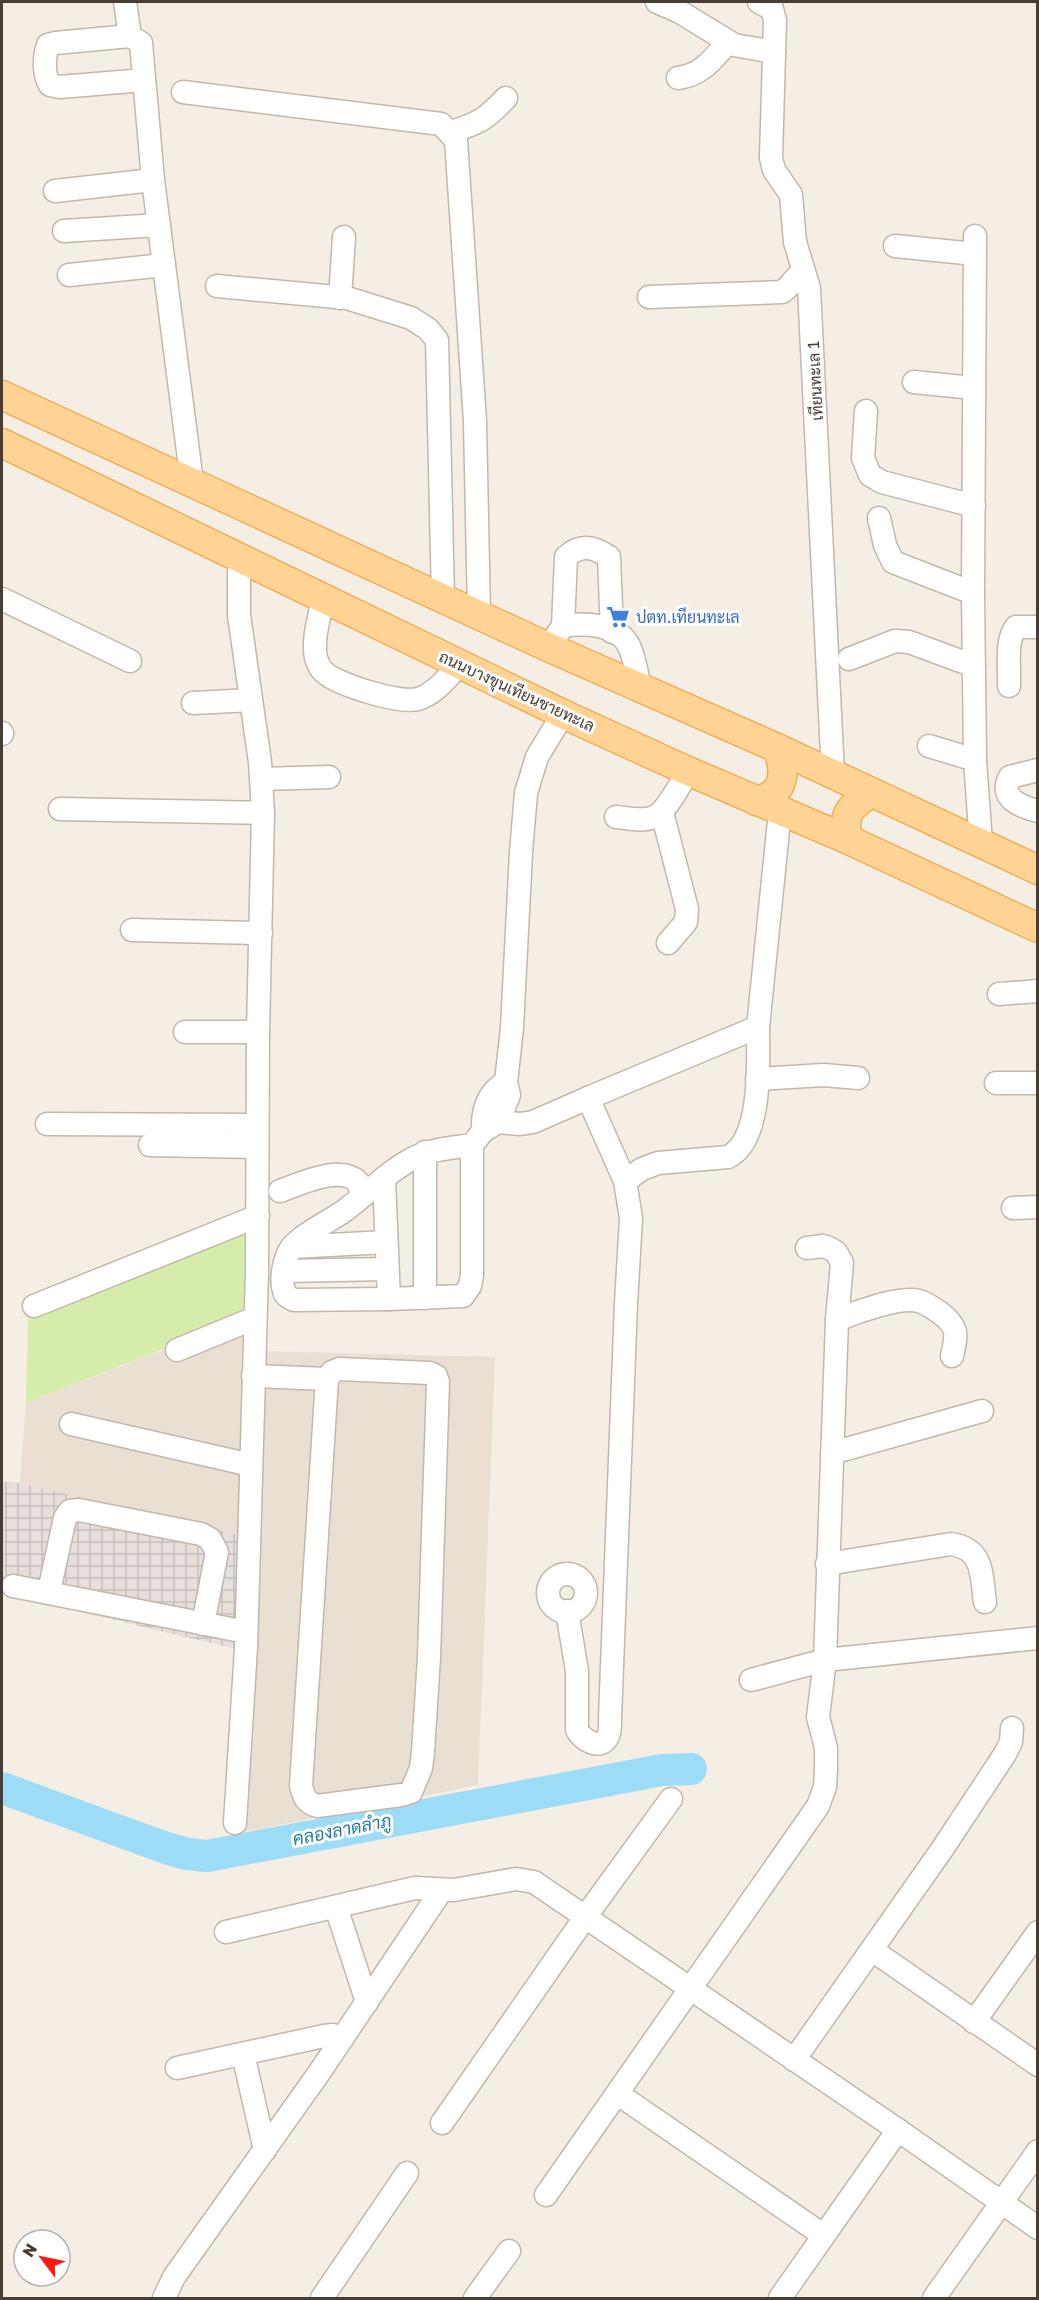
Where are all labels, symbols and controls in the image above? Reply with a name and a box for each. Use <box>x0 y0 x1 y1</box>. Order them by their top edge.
street label: เทียนทะเล 1 <box>802 340 827 421</box>
supermarket icon: ปตท.เทียนทะเล <box>605 604 631 630</box>
place label: ปตท.เทียนทะเล <box>636 606 740 627</box>
street label: ถนนบางขุนเทียนชายทะเล <box>435 645 598 738</box>
water label: คลองลาดลำภู <box>291 1809 394 1852</box>
north arrow <box>12 2228 72 2288</box>
text: N <box>18 2240 41 2261</box>

